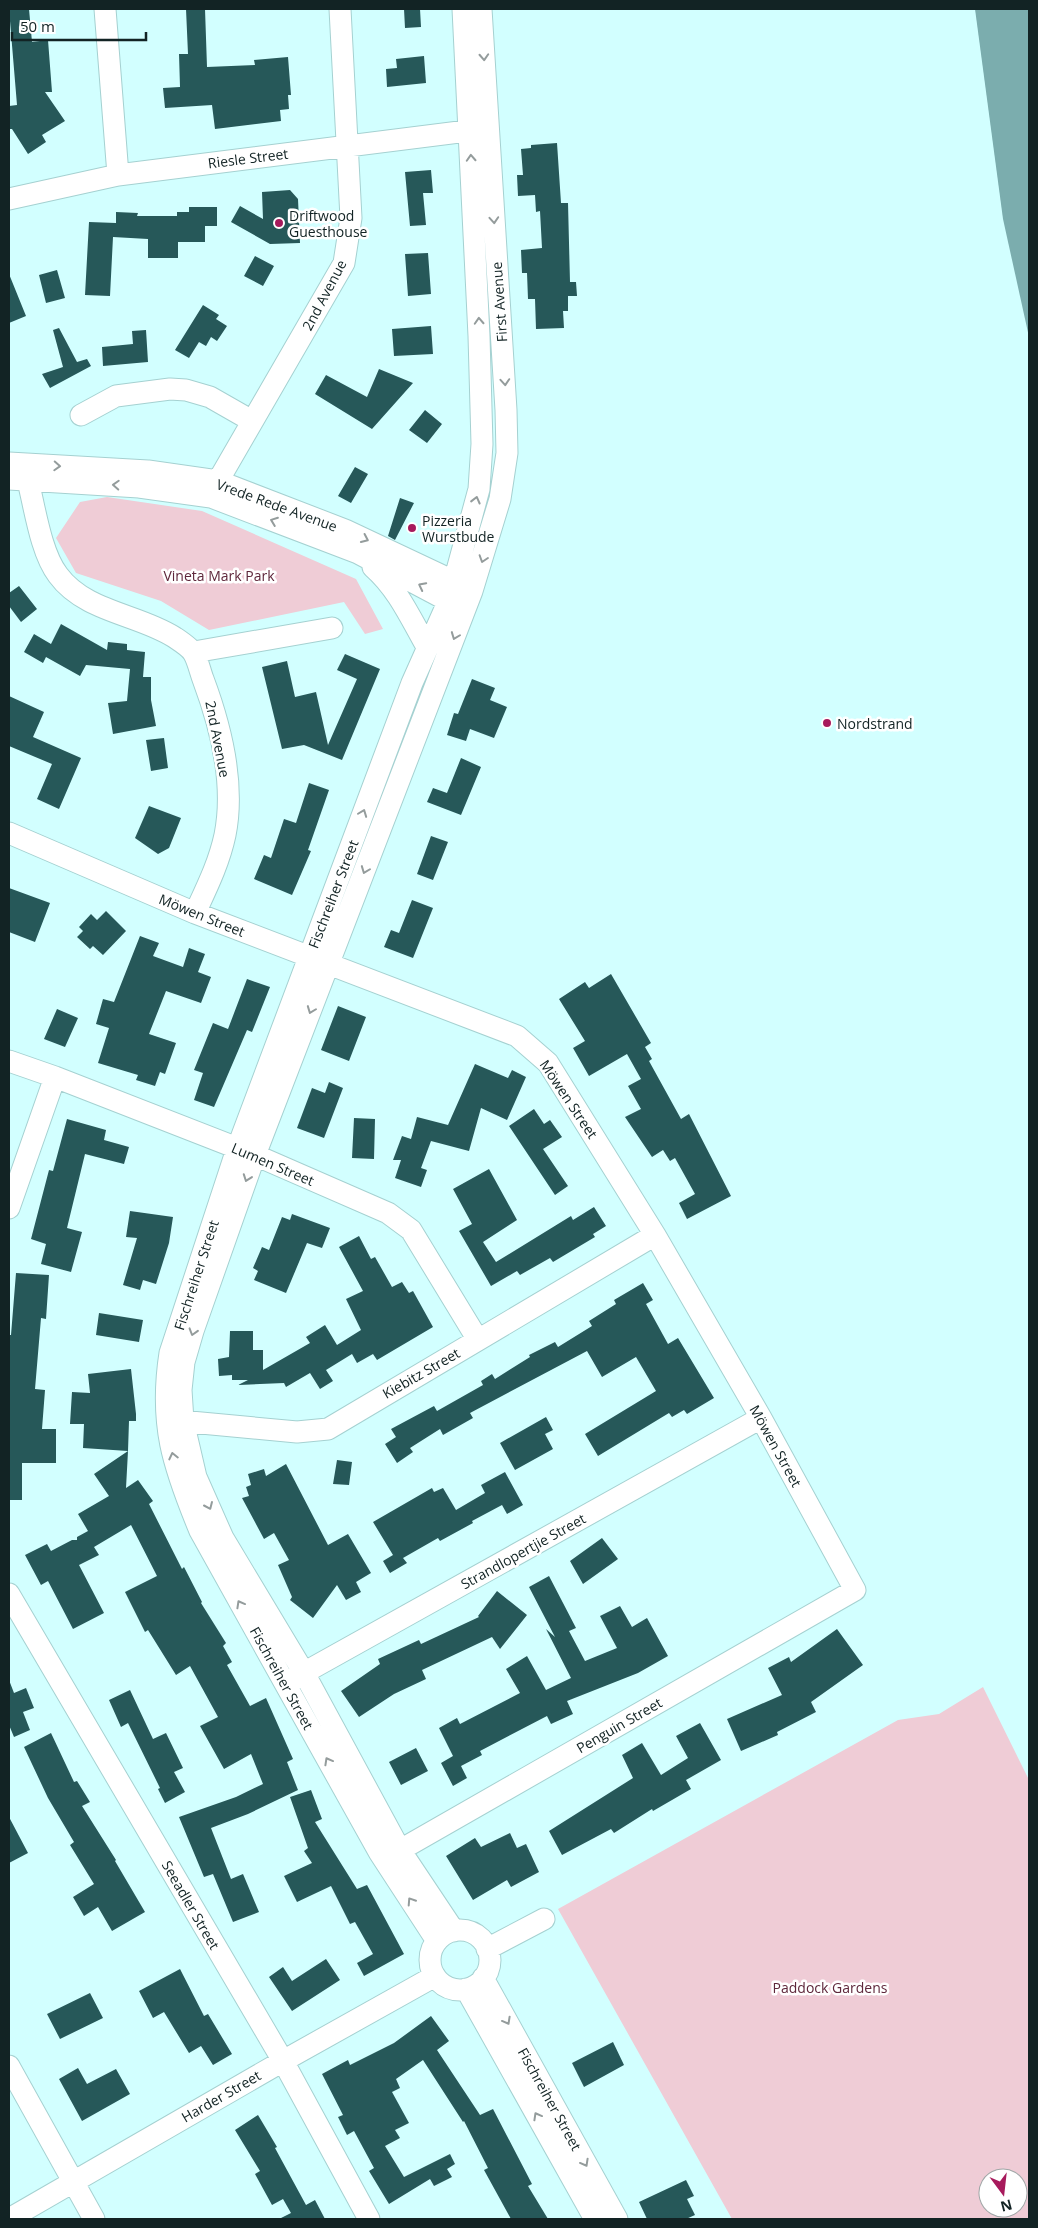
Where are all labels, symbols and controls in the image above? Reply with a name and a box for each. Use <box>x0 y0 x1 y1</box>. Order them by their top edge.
scale bar <box>12 10 146 42</box>
text: 50 m <box>20 16 55 36</box>
one-way arrow <box>479 54 490 62</box>
street label: Riesle Street <box>207 144 289 172</box>
one-way arrow <box>466 154 477 162</box>
place label: Driftwood Guesthouse <box>289 206 368 241</box>
one-way arrow <box>489 216 500 224</box>
marker: Driftwood Guesthouse <box>273 217 285 229</box>
street label: 2nd Avenue <box>297 256 351 334</box>
street label: First Avenue <box>487 261 511 343</box>
one-way arrow <box>473 317 484 325</box>
one-way arrow <box>499 378 510 386</box>
one-way arrow <box>54 461 62 472</box>
street label: Vrede Rede Avenue <box>214 474 340 536</box>
one-way arrow <box>112 480 120 491</box>
one-way arrow <box>470 496 481 505</box>
place label: Pizzeria Wurstbude <box>422 511 495 546</box>
one-way arrow <box>270 517 278 527</box>
marker: Pizzeria Wurstbude <box>406 522 418 534</box>
one-way arrow <box>360 533 369 543</box>
one-way arrow <box>478 554 488 562</box>
park label: Vineta Mark Park <box>163 566 275 585</box>
one-way arrow <box>418 582 427 592</box>
one-way arrow <box>450 631 461 640</box>
street label: 2nd Avenue <box>201 699 235 779</box>
place label: Nordstrand <box>837 714 913 733</box>
marker: Nordstrand <box>821 717 833 729</box>
one-way arrow <box>357 809 367 818</box>
street label: Fischreiher Street <box>304 837 362 951</box>
one-way arrow <box>360 865 370 873</box>
street label: Möwen Street <box>156 889 248 941</box>
one-way arrow <box>306 1005 317 1014</box>
street label: Möwen Street <box>536 1056 602 1142</box>
street label: Lumen Street <box>229 1138 317 1190</box>
one-way arrow <box>243 1174 253 1182</box>
street label: Fischreiher Street <box>169 1217 223 1333</box>
one-way arrow <box>188 1327 198 1335</box>
street label: Kiebitz Street <box>379 1343 463 1403</box>
street label: Möwen Street <box>746 1402 806 1490</box>
one-way arrow <box>168 1452 179 1461</box>
one-way arrow <box>203 1501 214 1510</box>
street label: Strandlopertjie Street <box>457 1509 589 1593</box>
one-way arrow <box>236 1600 246 1609</box>
street label: Fischreiher Street <box>246 1623 318 1733</box>
street label: Penguin Street <box>573 1693 665 1757</box>
one-way arrow <box>324 1757 334 1766</box>
street label: Seeadler Street <box>158 1857 224 1953</box>
one-way arrow <box>407 1897 417 1906</box>
park label: Paddock Gardens <box>773 1978 888 1997</box>
one-way arrow <box>501 2015 511 2024</box>
street label: Fischreiher Street <box>514 2044 586 2154</box>
street label: Harder Street <box>178 2066 264 2126</box>
one-way arrow <box>533 2112 543 2121</box>
one-way arrow <box>579 2158 589 2167</box>
north arrow <box>978 2168 1028 2218</box>
text: N <box>999 2195 1014 2217</box>

